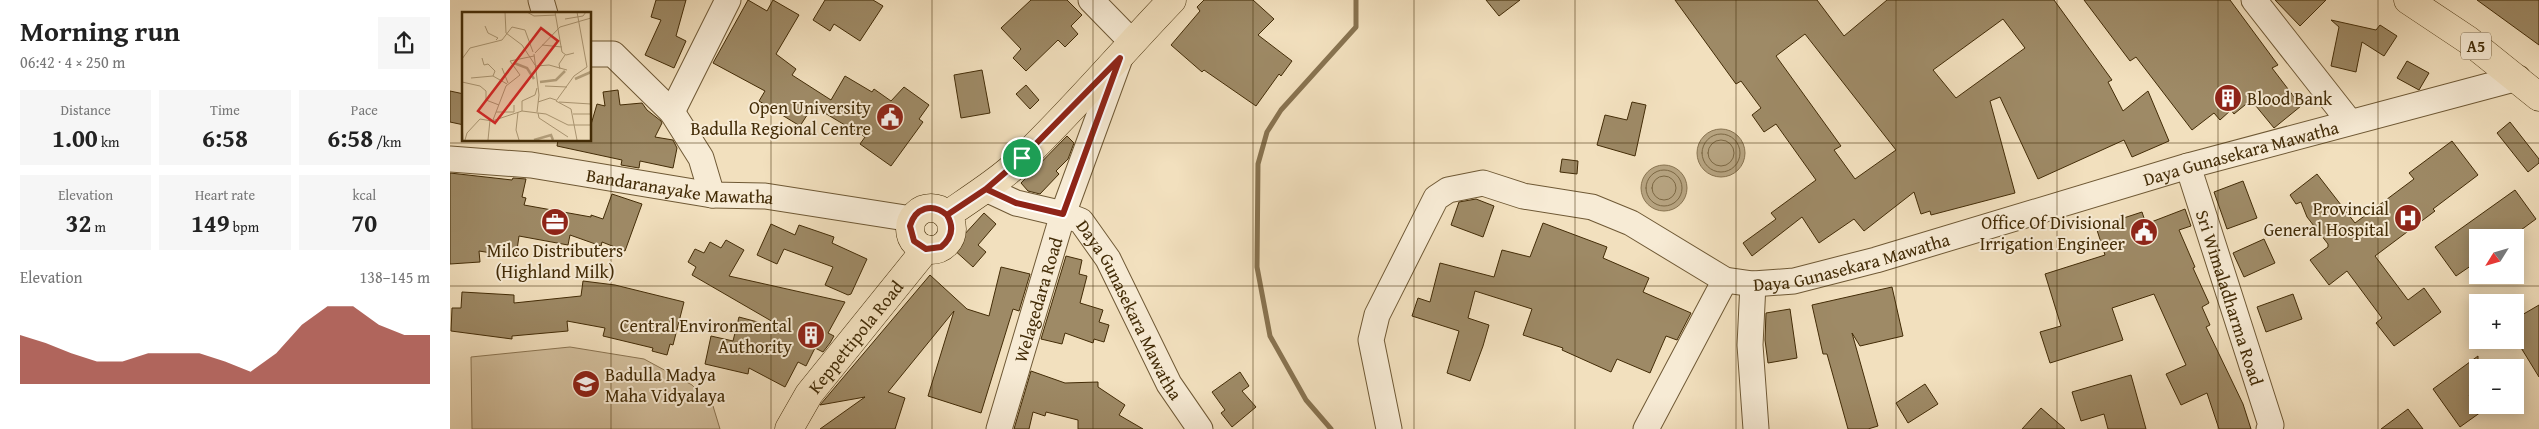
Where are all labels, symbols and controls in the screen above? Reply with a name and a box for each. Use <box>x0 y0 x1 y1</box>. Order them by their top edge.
text: Morning run <box>20 10 180 51</box>
inset map <box>462 12 591 141</box>
button: share <box>378 17 430 69</box>
road number: A5 <box>2461 32 2491 59</box>
text: 06:42 · 4 × 250 m <box>20 50 125 74</box>
building icon: Blood Bank <box>2213 83 2243 113</box>
place label: Blood Bank <box>2247 85 2333 112</box>
place label: Open University Badulla Regional Centre <box>690 94 871 142</box>
text: Distance <box>61 100 111 120</box>
text: Time <box>210 100 240 120</box>
text: Pace <box>351 100 378 120</box>
public building icon: Open University Badulla Regional Centre <box>875 102 905 132</box>
street label: Daya Gunasekara Mawatha <box>2140 113 2342 192</box>
text: 1.00 <box>52 120 98 156</box>
text: 6:58 <box>202 120 248 156</box>
text: 6:58 <box>327 120 373 156</box>
text: km <box>98 132 119 152</box>
text: /km <box>373 132 401 152</box>
pin <box>1001 137 1043 179</box>
icon: arrive <box>1008 144 1036 172</box>
street label: Bandaranayake Mawatha <box>584 161 776 211</box>
text: Elevation <box>58 185 113 205</box>
text: Heart rate <box>195 185 255 205</box>
text: kcal <box>352 185 376 205</box>
place label: Provincial General Hospital <box>2264 195 2389 243</box>
hospital icon: Provincial General Hospital <box>2393 203 2423 233</box>
text: 32 <box>65 205 91 241</box>
text: 149 <box>191 205 230 241</box>
text: 70 <box>351 205 377 241</box>
street label: Sri Wimaladharma Road <box>2189 206 2271 389</box>
office icon: Milco Distributers (Highland Milk) <box>540 207 570 237</box>
place label: Office Of Divisional Irrigation Engineer <box>1980 209 2126 257</box>
street label: Daya Gunasekara Mawatha <box>1070 214 1190 406</box>
text: m <box>91 217 106 237</box>
text: bpm <box>230 217 259 237</box>
public building icon: Office Of Divisional Irrigation Engineer <box>2129 217 2159 247</box>
street label: Daya Gunasekara Mawatha <box>1752 225 1953 297</box>
north arrow <box>2469 229 2524 284</box>
map controls <box>2469 229 2524 414</box>
street label: Welagedara Road <box>1006 233 1069 366</box>
place label: Milco Distributers (Highland Milk) <box>487 237 623 285</box>
text: Elevation <box>20 265 83 289</box>
text: 138–145 m <box>360 265 430 289</box>
street label: Keppettipola Road <box>801 274 910 399</box>
button: + <box>2469 294 2524 349</box>
place label: Central Environmental Authority <box>620 312 792 360</box>
building icon: Central Environmental Authority <box>796 320 826 350</box>
button: − <box>2469 359 2524 414</box>
place label: Badulla Madya Maha Vidyalaya <box>605 361 726 409</box>
school or university icon: Badulla Madya Maha Vidyalaya <box>571 369 601 399</box>

